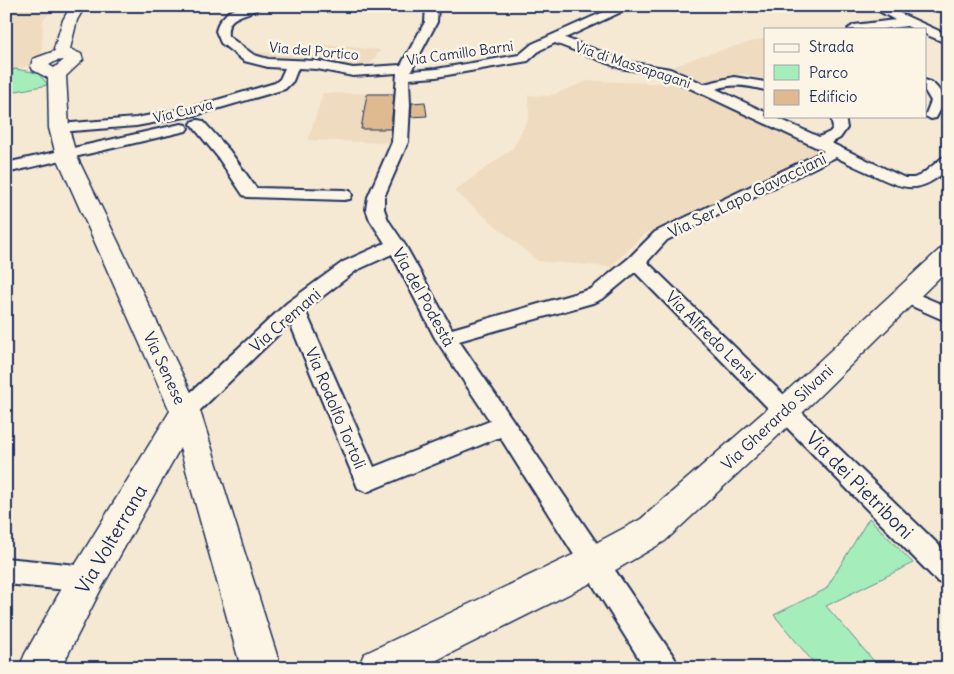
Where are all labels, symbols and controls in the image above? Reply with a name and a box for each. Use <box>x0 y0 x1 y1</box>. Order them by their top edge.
legend <box>764 28 926 118</box>
street label: Via Camillo Barni <box>406 37 514 69</box>
text: Strada <box>809 37 854 56</box>
street label: Via del Portico <box>268 38 360 64</box>
street label: Via di Massapagani <box>573 38 693 92</box>
text: Parco <box>809 63 848 82</box>
text: Edificio <box>809 87 857 106</box>
street label: Via Curva <box>151 95 215 127</box>
street label: Via Ser Lapo Gavacciani <box>665 148 829 242</box>
street label: Via del Podestà <box>389 244 459 350</box>
street label: Via Cremani <box>245 284 325 356</box>
street label: Via Alfredo Lensi <box>662 287 760 385</box>
street label: Via Senese <box>139 328 191 408</box>
street label: Via Rodolfo Tortoli <box>301 344 371 472</box>
street label: Via Gherardo Silvani <box>717 360 837 474</box>
street label: Via dei Pietriboni <box>801 426 919 544</box>
street label: Via Volterrana <box>70 480 152 598</box>

